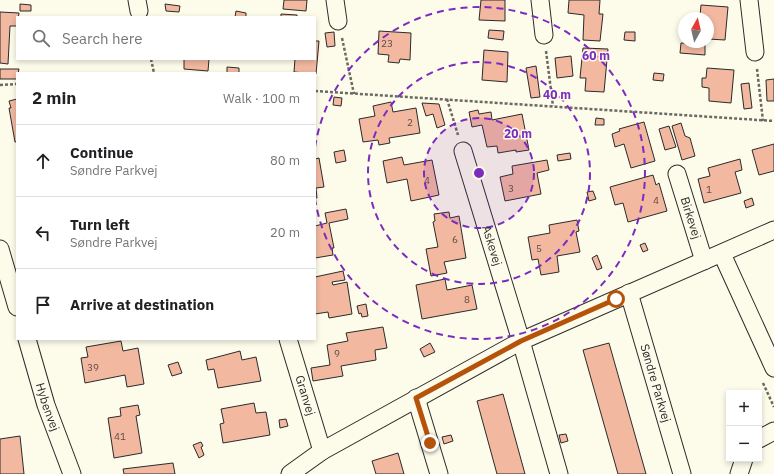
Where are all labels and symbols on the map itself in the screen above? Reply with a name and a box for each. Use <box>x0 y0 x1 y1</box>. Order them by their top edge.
north arrow <box>678 12 714 48</box>
house number: 23 <box>381 37 393 50</box>
text: 60 m <box>582 48 610 63</box>
text: 40 m <box>543 87 571 102</box>
house number: 2 <box>407 116 413 129</box>
text: 20 m <box>504 126 532 141</box>
centre of rings <box>472 166 486 180</box>
house number: 4 <box>424 174 430 187</box>
house number: 3 <box>508 182 514 195</box>
house number: 1 <box>706 183 712 196</box>
house number: 4 <box>653 194 659 207</box>
street label: Birkevej <box>678 195 705 241</box>
street label: Askevej <box>479 223 506 268</box>
house number: 6 <box>452 233 458 246</box>
house number: 5 <box>536 242 542 255</box>
route start <box>607 290 625 308</box>
house number: 8 <box>464 293 470 306</box>
street label: Søndre Parkvej <box>637 342 674 424</box>
house number: 9 <box>334 347 340 360</box>
house number: 39 <box>87 361 99 374</box>
street label: Granvej <box>292 373 319 417</box>
street label: Hybenvej <box>33 381 63 433</box>
house number: 41 <box>114 430 126 443</box>
route end <box>421 434 439 452</box>

